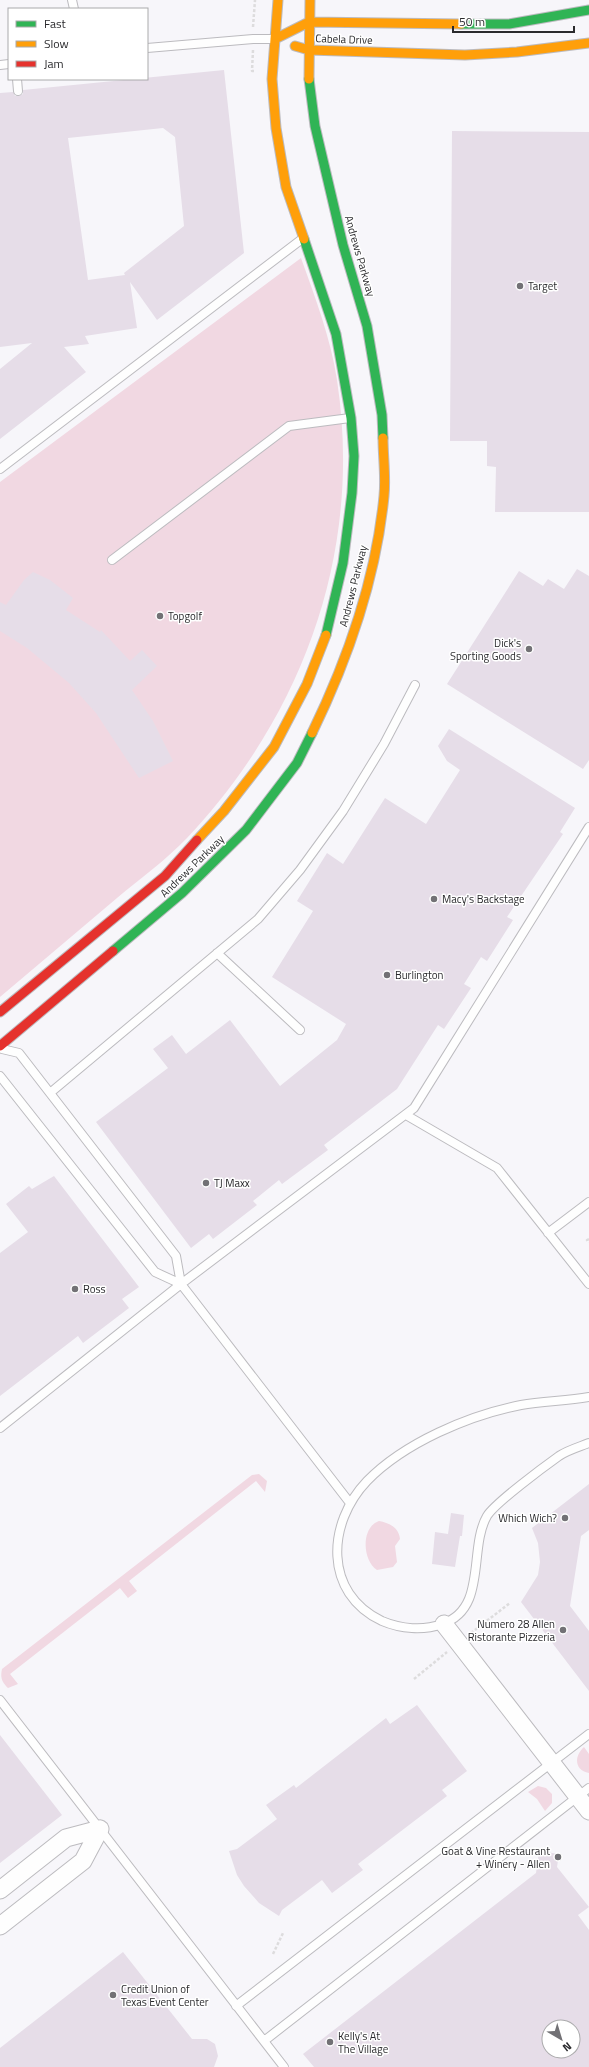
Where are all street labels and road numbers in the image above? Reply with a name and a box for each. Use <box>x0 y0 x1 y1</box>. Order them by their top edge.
street label: Cabela Drive <box>315 30 373 48</box>
street label: Andrews Parkway <box>341 214 379 299</box>
street label: Andrews Parkway <box>335 543 371 628</box>
street label: Andrews Parkway <box>156 831 228 901</box>

